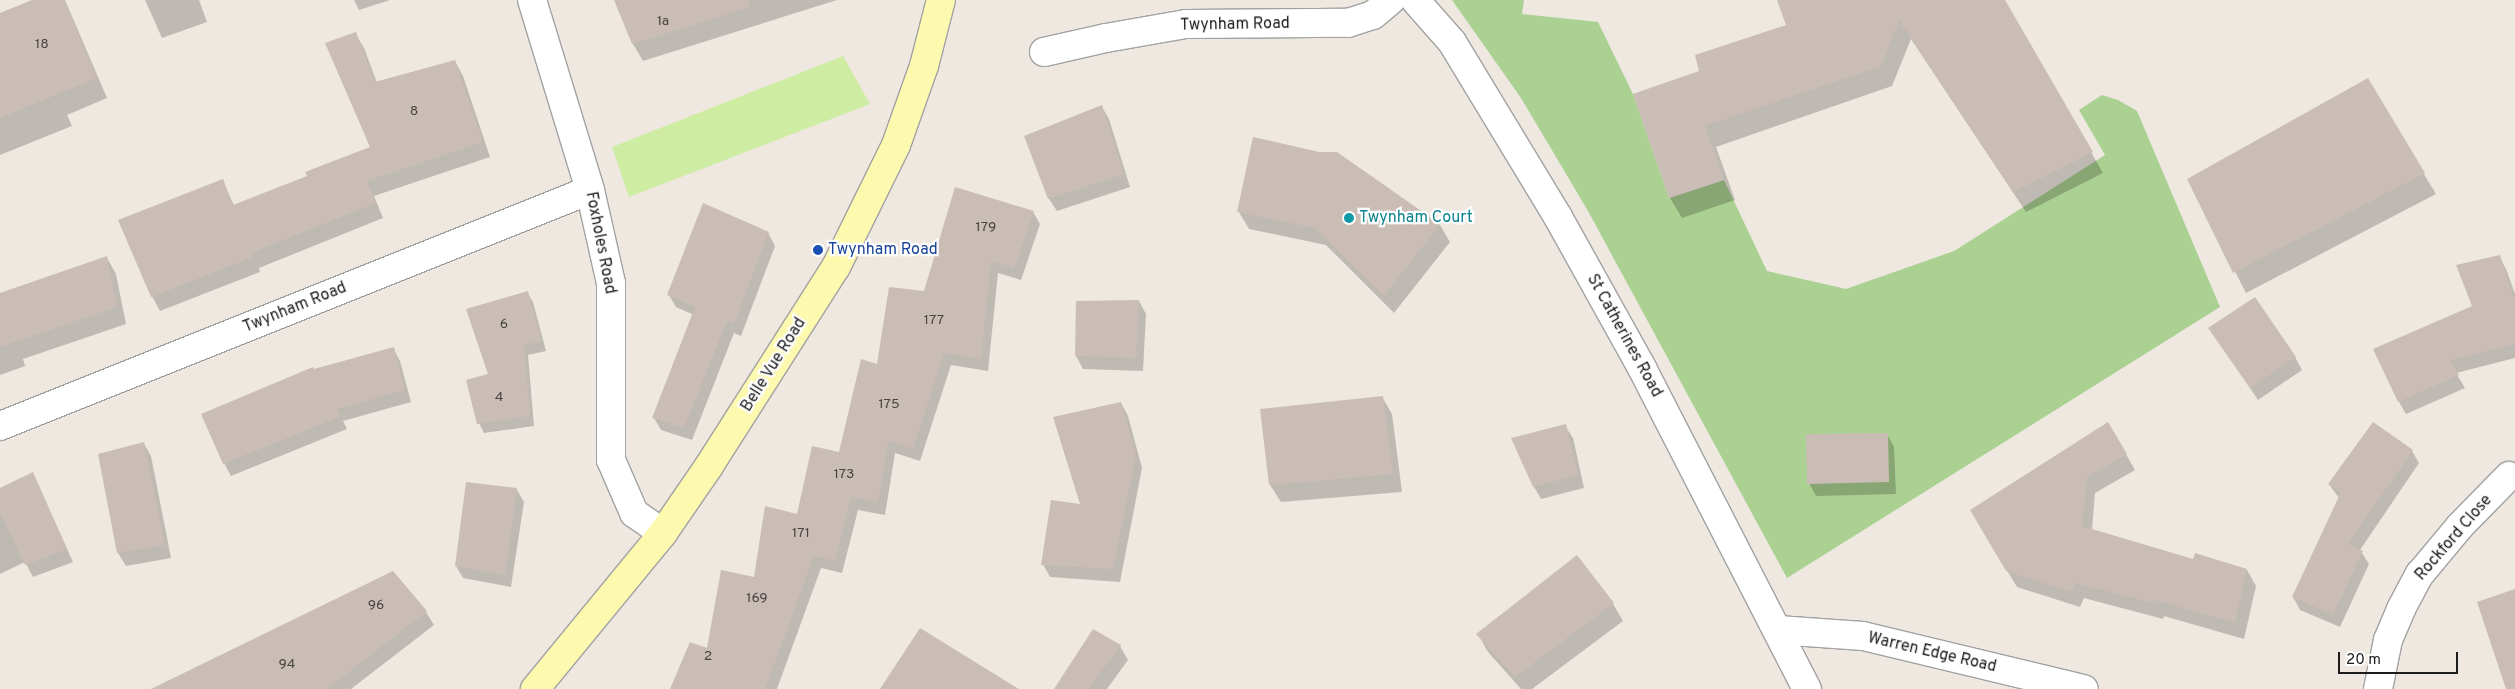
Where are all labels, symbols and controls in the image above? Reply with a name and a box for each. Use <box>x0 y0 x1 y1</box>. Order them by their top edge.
house number: 1a <box>657 14 669 30</box>
street label: Twynham Road <box>1180 14 1290 36</box>
house number: 18 <box>35 37 49 53</box>
house number: 8 <box>410 104 418 120</box>
street label: Foxholes Road <box>581 190 619 296</box>
place label: Twynham Court <box>1359 208 1473 228</box>
marker: Twynham Court <box>1343 212 1355 224</box>
house number: 179 <box>976 220 996 236</box>
place label: Twynham Road <box>828 240 938 260</box>
marker: Twynham Road <box>812 244 824 256</box>
street label: St Catherines Road <box>1582 271 1666 401</box>
street label: Twynham Road <box>240 279 350 337</box>
house number: 177 <box>924 313 944 329</box>
street label: Belle Vue Road <box>737 314 811 416</box>
house number: 6 <box>500 317 508 333</box>
house number: 4 <box>495 390 503 406</box>
house number: 175 <box>878 397 900 413</box>
house number: 173 <box>834 467 854 483</box>
street label: Rockford Close <box>2412 491 2496 585</box>
house number: 171 <box>792 526 810 542</box>
house number: 169 <box>746 591 768 607</box>
house number: 96 <box>368 598 384 614</box>
street label: Warren Edge Road <box>1866 629 1998 677</box>
scale bar <box>2340 642 2460 674</box>
house number: 2 <box>704 649 712 665</box>
text: 20 m <box>2346 651 2381 670</box>
house number: 94 <box>278 657 296 673</box>

